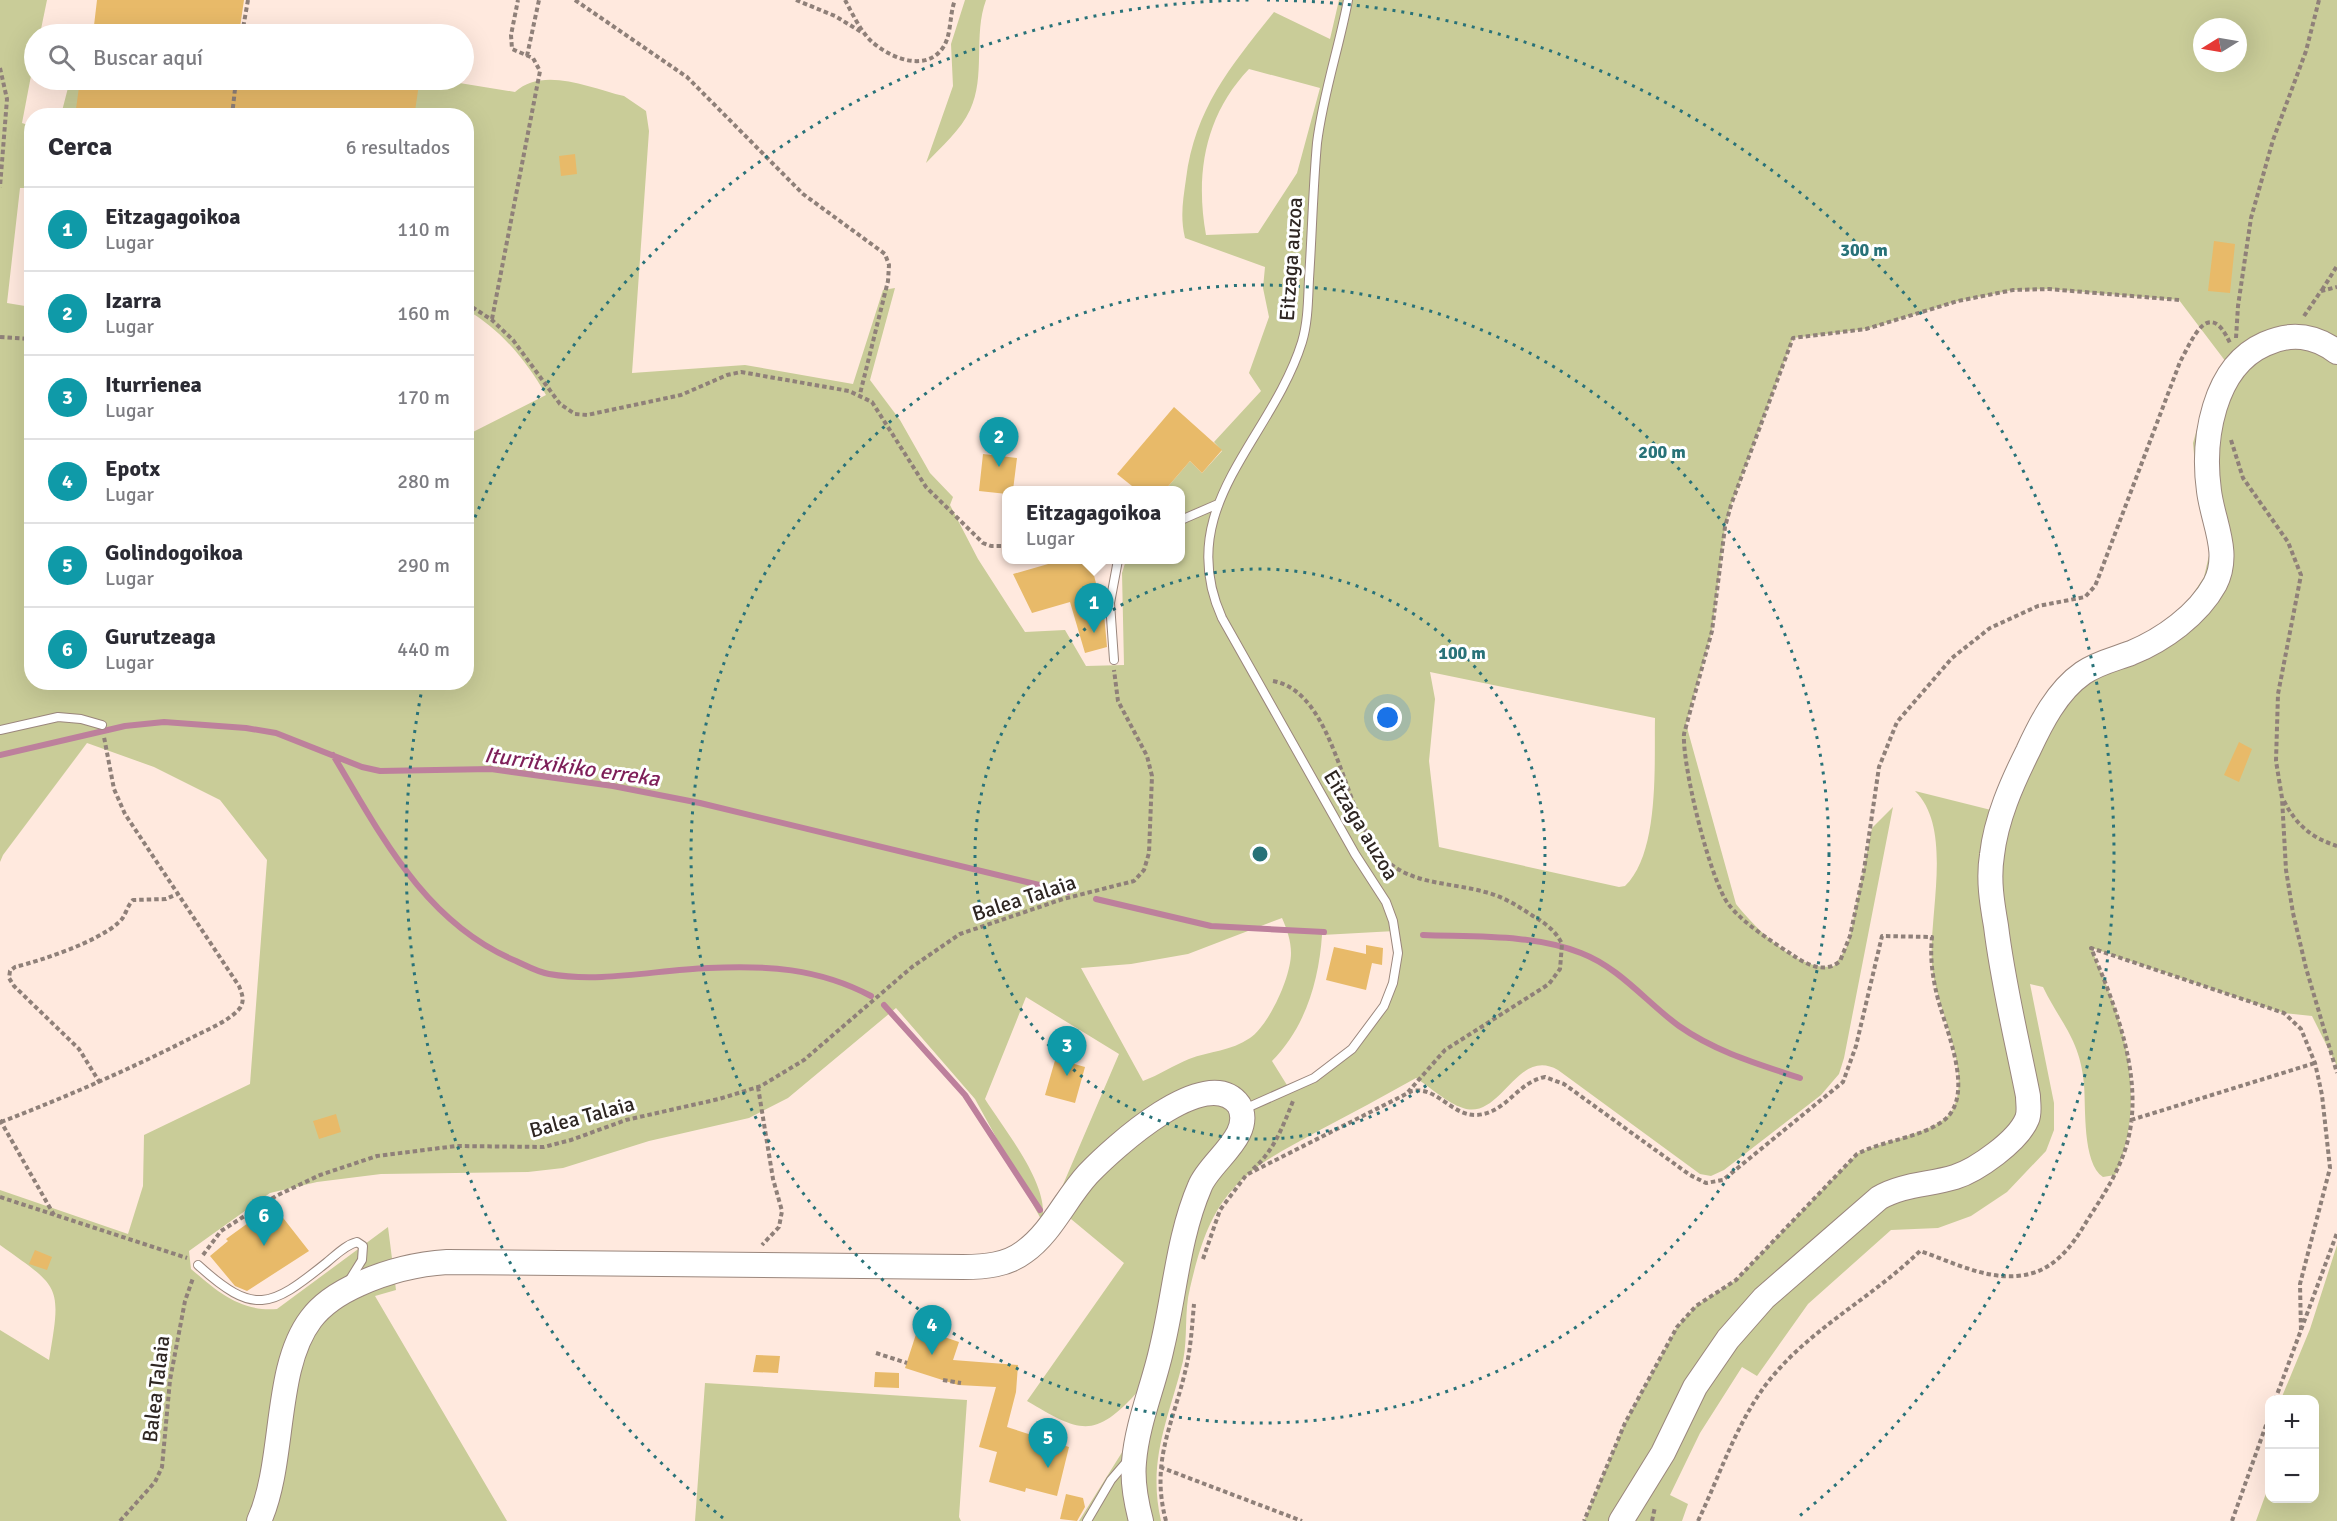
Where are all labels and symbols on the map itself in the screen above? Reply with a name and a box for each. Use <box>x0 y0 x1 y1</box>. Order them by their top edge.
north arrow <box>2193 18 2247 72</box>
street label: Eitzaga auzoa <box>1274 196 1308 322</box>
text: 300 m <box>1840 239 1888 261</box>
pin: 2 <box>980 418 1018 467</box>
text: 200 m <box>1638 441 1686 463</box>
pin: 1 <box>1074 584 1114 633</box>
text: 100 m <box>1438 642 1486 664</box>
your location <box>1373 703 1402 732</box>
water label: Iturritxikiko erreka <box>483 741 662 792</box>
street label: Eitzaga auzoa <box>1318 765 1404 885</box>
centre of rings <box>1250 844 1270 864</box>
street label: Balea Talaia <box>969 869 1079 927</box>
pin: 3 <box>1048 1026 1086 1076</box>
street label: Balea Talaia <box>527 1090 637 1144</box>
pin: 6 <box>244 1196 284 1246</box>
pin: 4 <box>912 1306 952 1355</box>
street label: Balea Talaia <box>137 1334 175 1444</box>
pin: 5 <box>1028 1418 1068 1468</box>

